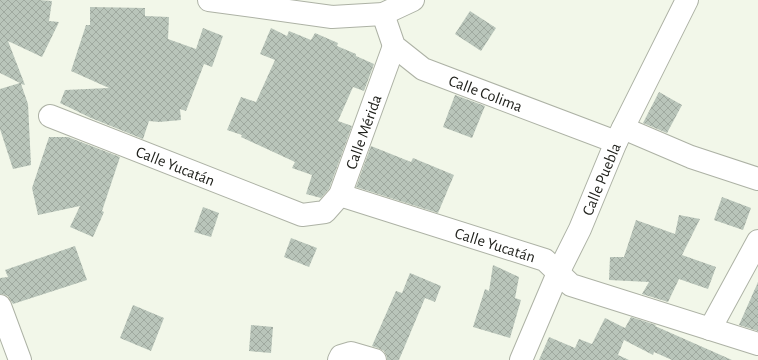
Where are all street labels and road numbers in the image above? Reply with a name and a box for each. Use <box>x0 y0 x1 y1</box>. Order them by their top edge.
street label: Calle Colima <box>446 72 525 115</box>
street label: Calle Mérida <box>343 93 385 171</box>
street label: Calle Puebla <box>580 141 624 218</box>
street label: Calle Yucatán <box>134 144 217 189</box>
street label: Calle Yucatán <box>453 225 537 265</box>

